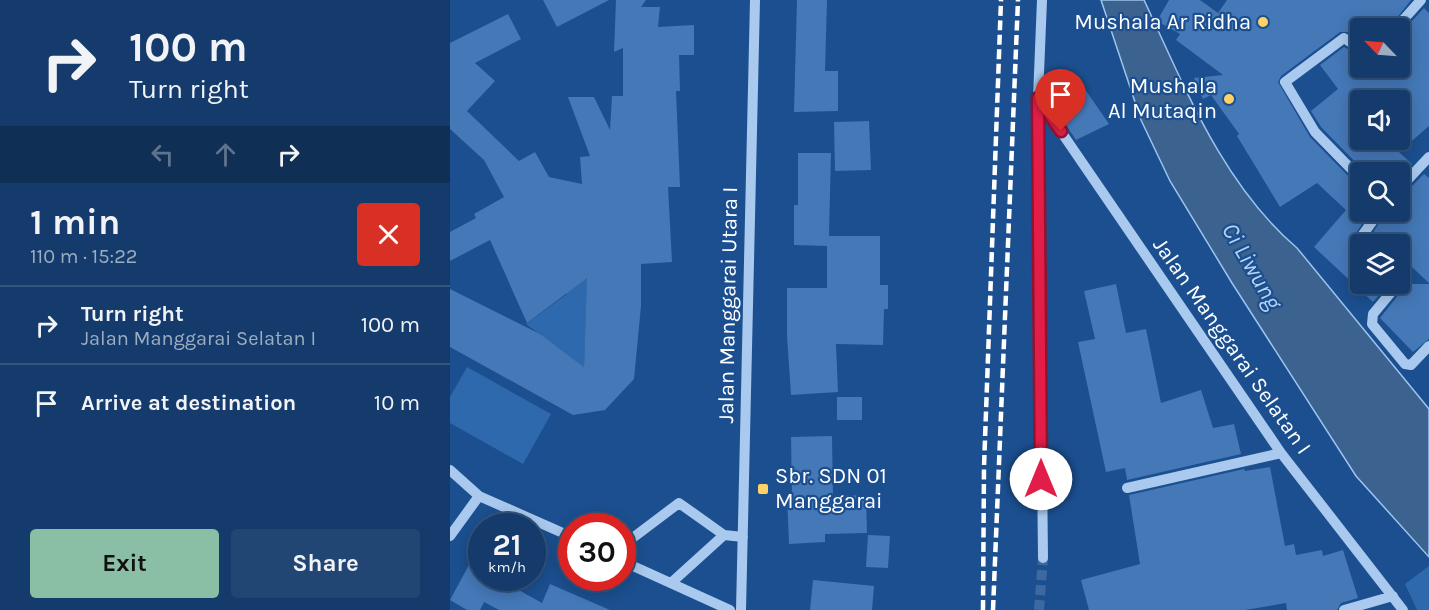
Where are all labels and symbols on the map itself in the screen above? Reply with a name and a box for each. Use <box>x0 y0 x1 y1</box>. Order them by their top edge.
place label: Mushala Ar Ridha <box>1074 9 1251 35</box>
marker: Mushala Ar Ridha <box>1256 15 1270 29</box>
north arrow <box>1350 18 1410 78</box>
pin <box>1035 69 1086 131</box>
place label: Mushala Al Mutaqin <box>1108 73 1217 124</box>
marker: Mushala Al Mutaqin <box>1222 92 1236 106</box>
street label: Jalan Manggarai Utara I <box>713 186 743 424</box>
water label: Ci Liwung <box>1216 218 1288 315</box>
street label: Jalan Manggarai Selatan I <box>1147 233 1317 459</box>
position arrow <box>1009 447 1073 511</box>
place label: Sbr. SDN 01 Manggarai <box>775 463 887 514</box>
marker: Sbr. SDN 01 Manggarai <box>756 482 770 496</box>
speed limit sign: 30 <box>558 513 636 591</box>

